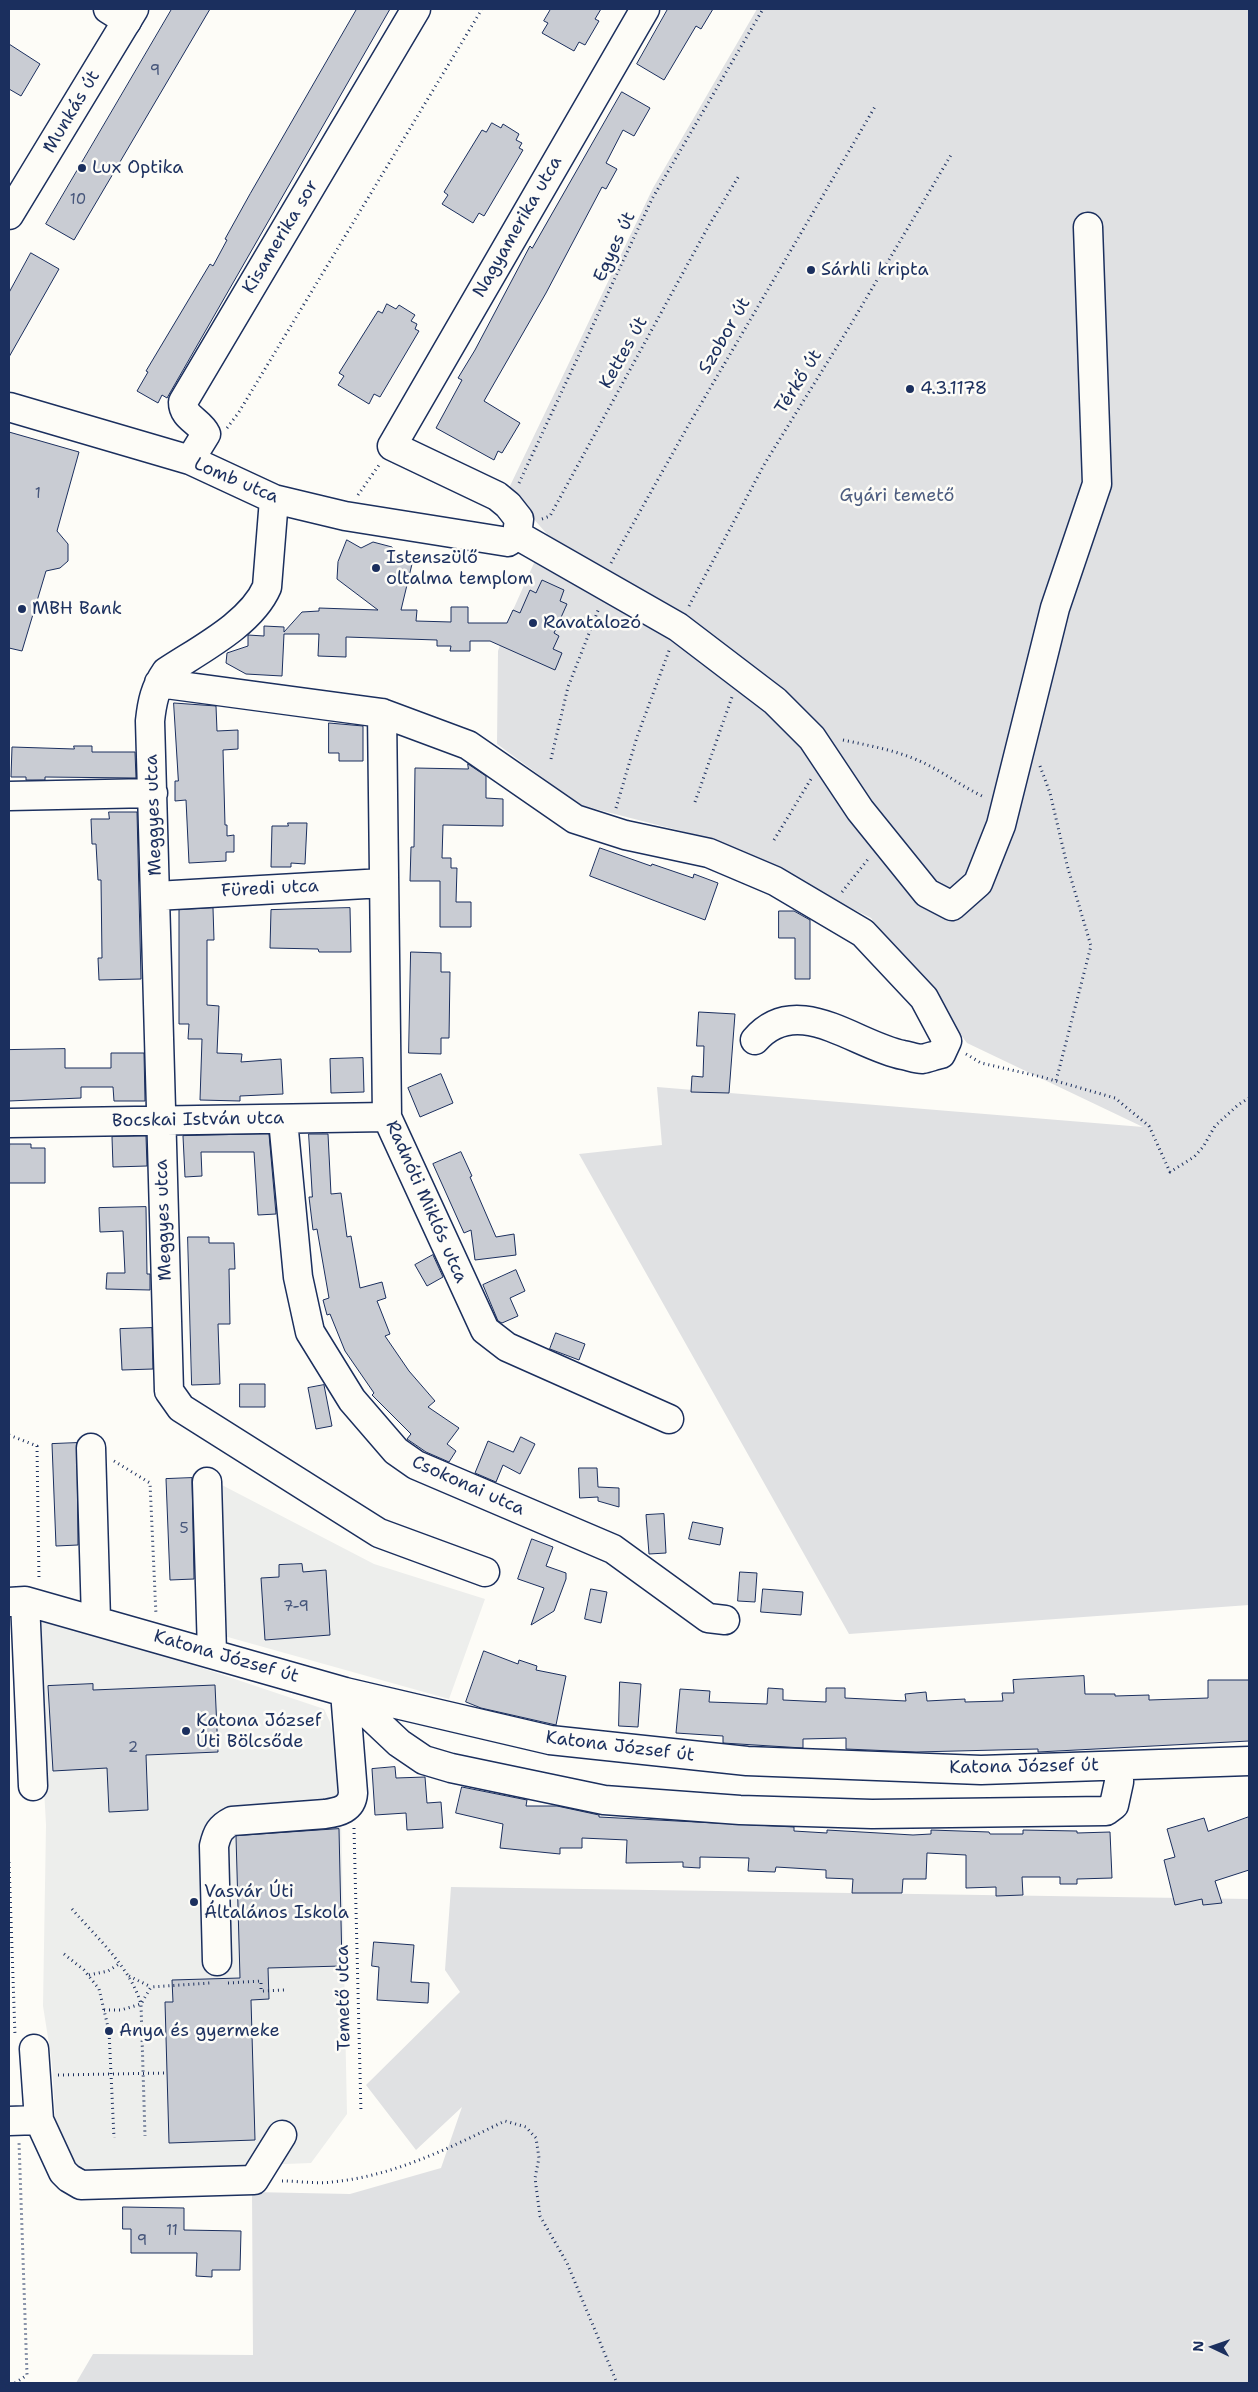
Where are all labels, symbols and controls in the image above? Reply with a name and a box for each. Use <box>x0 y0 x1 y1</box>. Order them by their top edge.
house number: 9 <box>150 62 160 80</box>
street label: Munkás út <box>39 67 105 157</box>
street label: Nagyamerika utca <box>469 153 567 301</box>
place label: Lux Optika <box>92 157 184 179</box>
marker: Lux Optika <box>76 162 88 174</box>
street label: Kisamerika sor <box>239 176 323 298</box>
house number: 10 <box>70 191 86 209</box>
street label: Egyes út <box>589 208 641 286</box>
place label: Sárhli kripta <box>821 259 929 281</box>
marker: Sárhli kripta <box>805 264 817 276</box>
street label: Szobor út <box>694 294 756 378</box>
street label: Kettes út <box>595 313 653 393</box>
street label: Térkő út <box>771 346 827 418</box>
place label: 4.3.1178 <box>920 378 987 400</box>
marker: 4.3.1178 <box>904 383 916 395</box>
street label: Lomb utca <box>190 453 282 509</box>
house number: 1 <box>35 485 41 503</box>
park label: Gyári temető <box>840 485 954 507</box>
place label: Istenszülő oltalma templom <box>386 547 533 590</box>
marker: Istenszülő oltalma templom <box>370 562 382 574</box>
place label: MBH Bank <box>32 598 122 620</box>
marker: MBH Bank <box>16 603 28 615</box>
place label: Ravatalozó <box>543 612 641 634</box>
marker: Ravatalozó <box>527 617 539 629</box>
street label: Meggyes utca <box>141 754 167 876</box>
street label: Füredi utca <box>221 876 319 902</box>
street label: Bocskai István utca <box>112 1108 284 1132</box>
street label: Radnóti Miklós utca <box>380 1117 472 1287</box>
street label: Meggyes utca <box>151 1159 177 1281</box>
street label: Csokonai utca <box>408 1452 528 1520</box>
house number: 5 <box>179 1520 189 1538</box>
house number: 7-9 <box>283 1598 309 1616</box>
street label: Katona József út <box>151 1626 301 1688</box>
place label: Katona József Úti Bölcsőde <box>196 1710 321 1752</box>
marker: Katona József Úti Bölcsőde <box>180 1725 192 1737</box>
street label: Katona József út <box>544 1727 696 1767</box>
house number: 2 <box>128 1739 138 1757</box>
street label: Katona József út <box>949 1755 1099 1779</box>
place label: Vasvár Úti Általános Iskola <box>204 1881 349 1924</box>
marker: Vasvár Úti Általános Iskola <box>188 1896 200 1908</box>
street label: Temető utca <box>332 1945 356 2051</box>
place label: Anya és gyermeke <box>119 2020 280 2042</box>
marker: Anya és gyermeke <box>103 2025 115 2037</box>
house number: 11 <box>166 2222 178 2240</box>
house number: 9 <box>137 2232 147 2250</box>
north arrow <box>1188 2322 1238 2372</box>
text: N <box>1189 2340 1207 2352</box>

